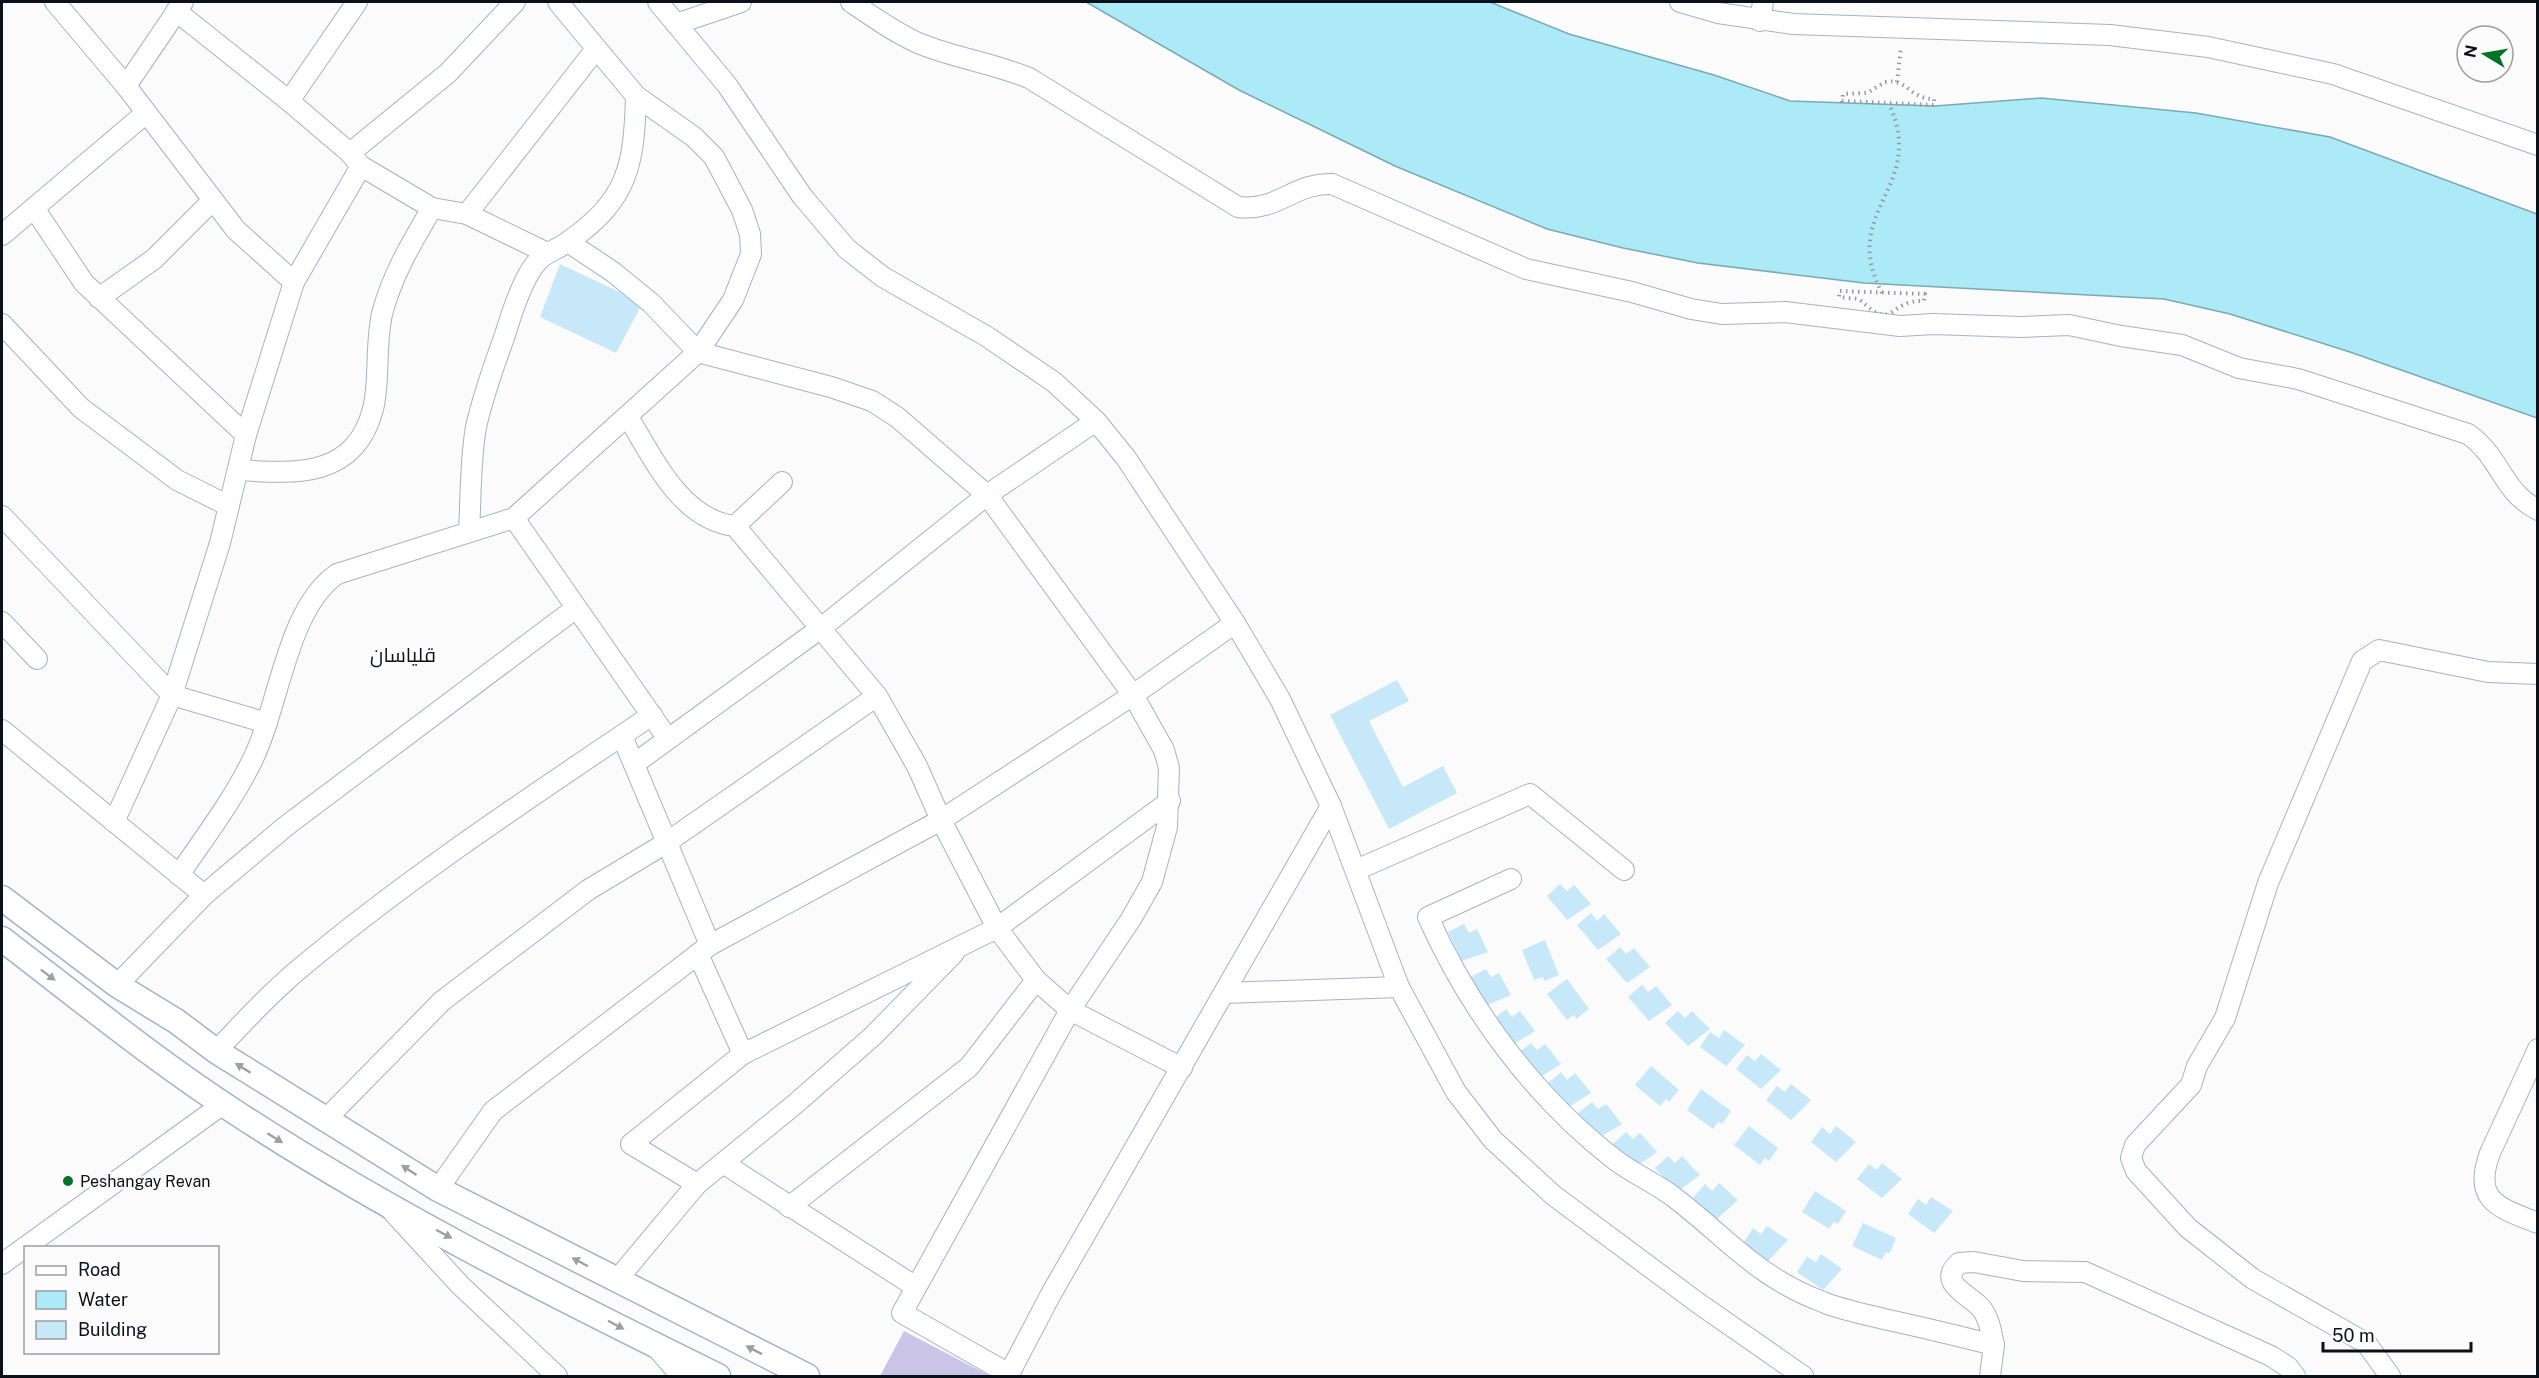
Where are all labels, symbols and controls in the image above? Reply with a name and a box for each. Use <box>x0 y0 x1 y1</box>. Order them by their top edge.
north arrow <box>2455 24 2515 84</box>
text: N <box>2460 43 2481 59</box>
district label: قلياسان <box>370 643 436 668</box>
one-way arrow <box>41 968 56 980</box>
one-way arrow <box>235 1062 251 1073</box>
one-way arrow <box>266 1132 283 1143</box>
one-way arrow <box>401 1164 417 1176</box>
place label: Peshangay Revan <box>80 1172 211 1191</box>
marker: Peshangay Revan <box>61 1174 75 1188</box>
one-way arrow <box>436 1229 453 1239</box>
legend <box>24 1246 219 1354</box>
one-way arrow <box>572 1257 589 1267</box>
text: Road <box>78 1259 121 1280</box>
text: Water <box>78 1289 128 1310</box>
scale bar <box>2323 1315 2472 1353</box>
text: Building <box>78 1319 147 1340</box>
one-way arrow <box>608 1320 625 1330</box>
text: 50 m <box>2332 1325 2375 1346</box>
one-way arrow <box>746 1346 763 1355</box>

